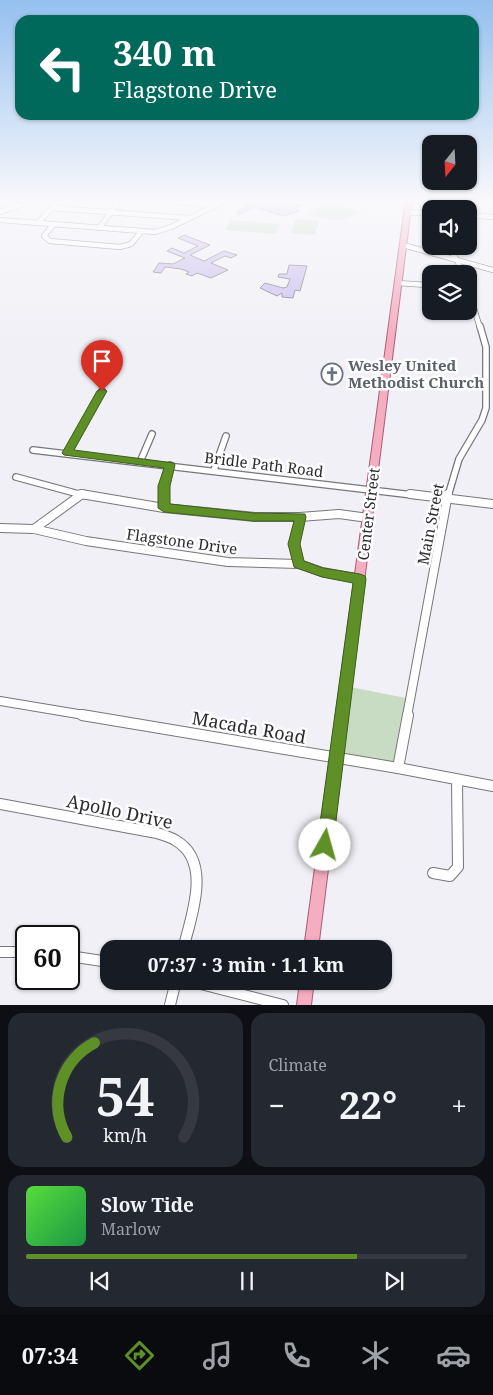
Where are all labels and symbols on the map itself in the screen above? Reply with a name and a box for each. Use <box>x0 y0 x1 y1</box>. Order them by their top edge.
north arrow <box>422 135 478 190</box>
pin <box>81 340 123 391</box>
place label: Wesley United Methodist Church <box>348 355 484 392</box>
church icon: Wesley United Methodist Church <box>320 362 344 386</box>
street label: Bridle Path Road <box>203 447 325 481</box>
street label: Center Street <box>352 467 384 561</box>
street label: Main Street <box>412 481 448 567</box>
street label: Flagstone Drive <box>125 523 239 559</box>
street label: Macada Road <box>190 705 308 749</box>
street label: Apollo Drive <box>65 788 175 834</box>
position arrow <box>298 818 350 870</box>
speed limit sign: 60 <box>15 925 80 990</box>

